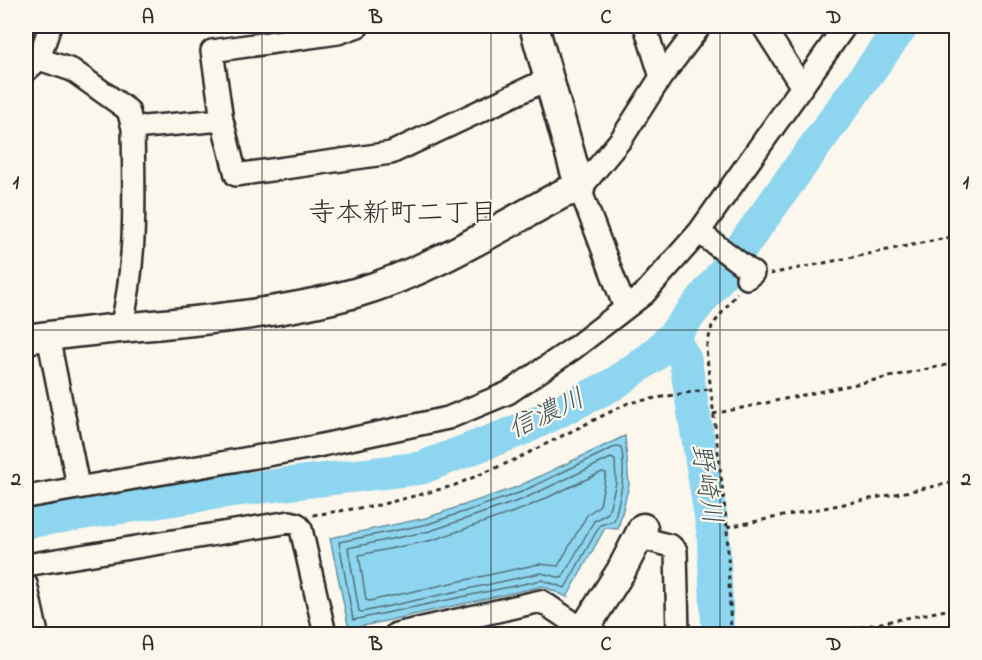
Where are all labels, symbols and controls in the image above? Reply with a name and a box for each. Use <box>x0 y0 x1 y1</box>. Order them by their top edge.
text: A <box>142 4 154 33</box>
text: B <box>368 4 383 33</box>
text: C <box>601 4 612 33</box>
text: D <box>826 4 841 33</box>
text: 1 <box>13 169 20 198</box>
text: 1 <box>963 169 970 198</box>
district label: 寺本新町二丁目 <box>309 195 498 234</box>
water label: 信濃川 <box>502 380 592 450</box>
water label: 野崎川 <box>679 441 731 527</box>
text: 2 <box>10 466 21 495</box>
text: 2 <box>960 466 971 495</box>
text: A <box>142 631 154 660</box>
text: B <box>368 631 383 660</box>
text: C <box>601 631 612 660</box>
text: D <box>826 631 841 660</box>

